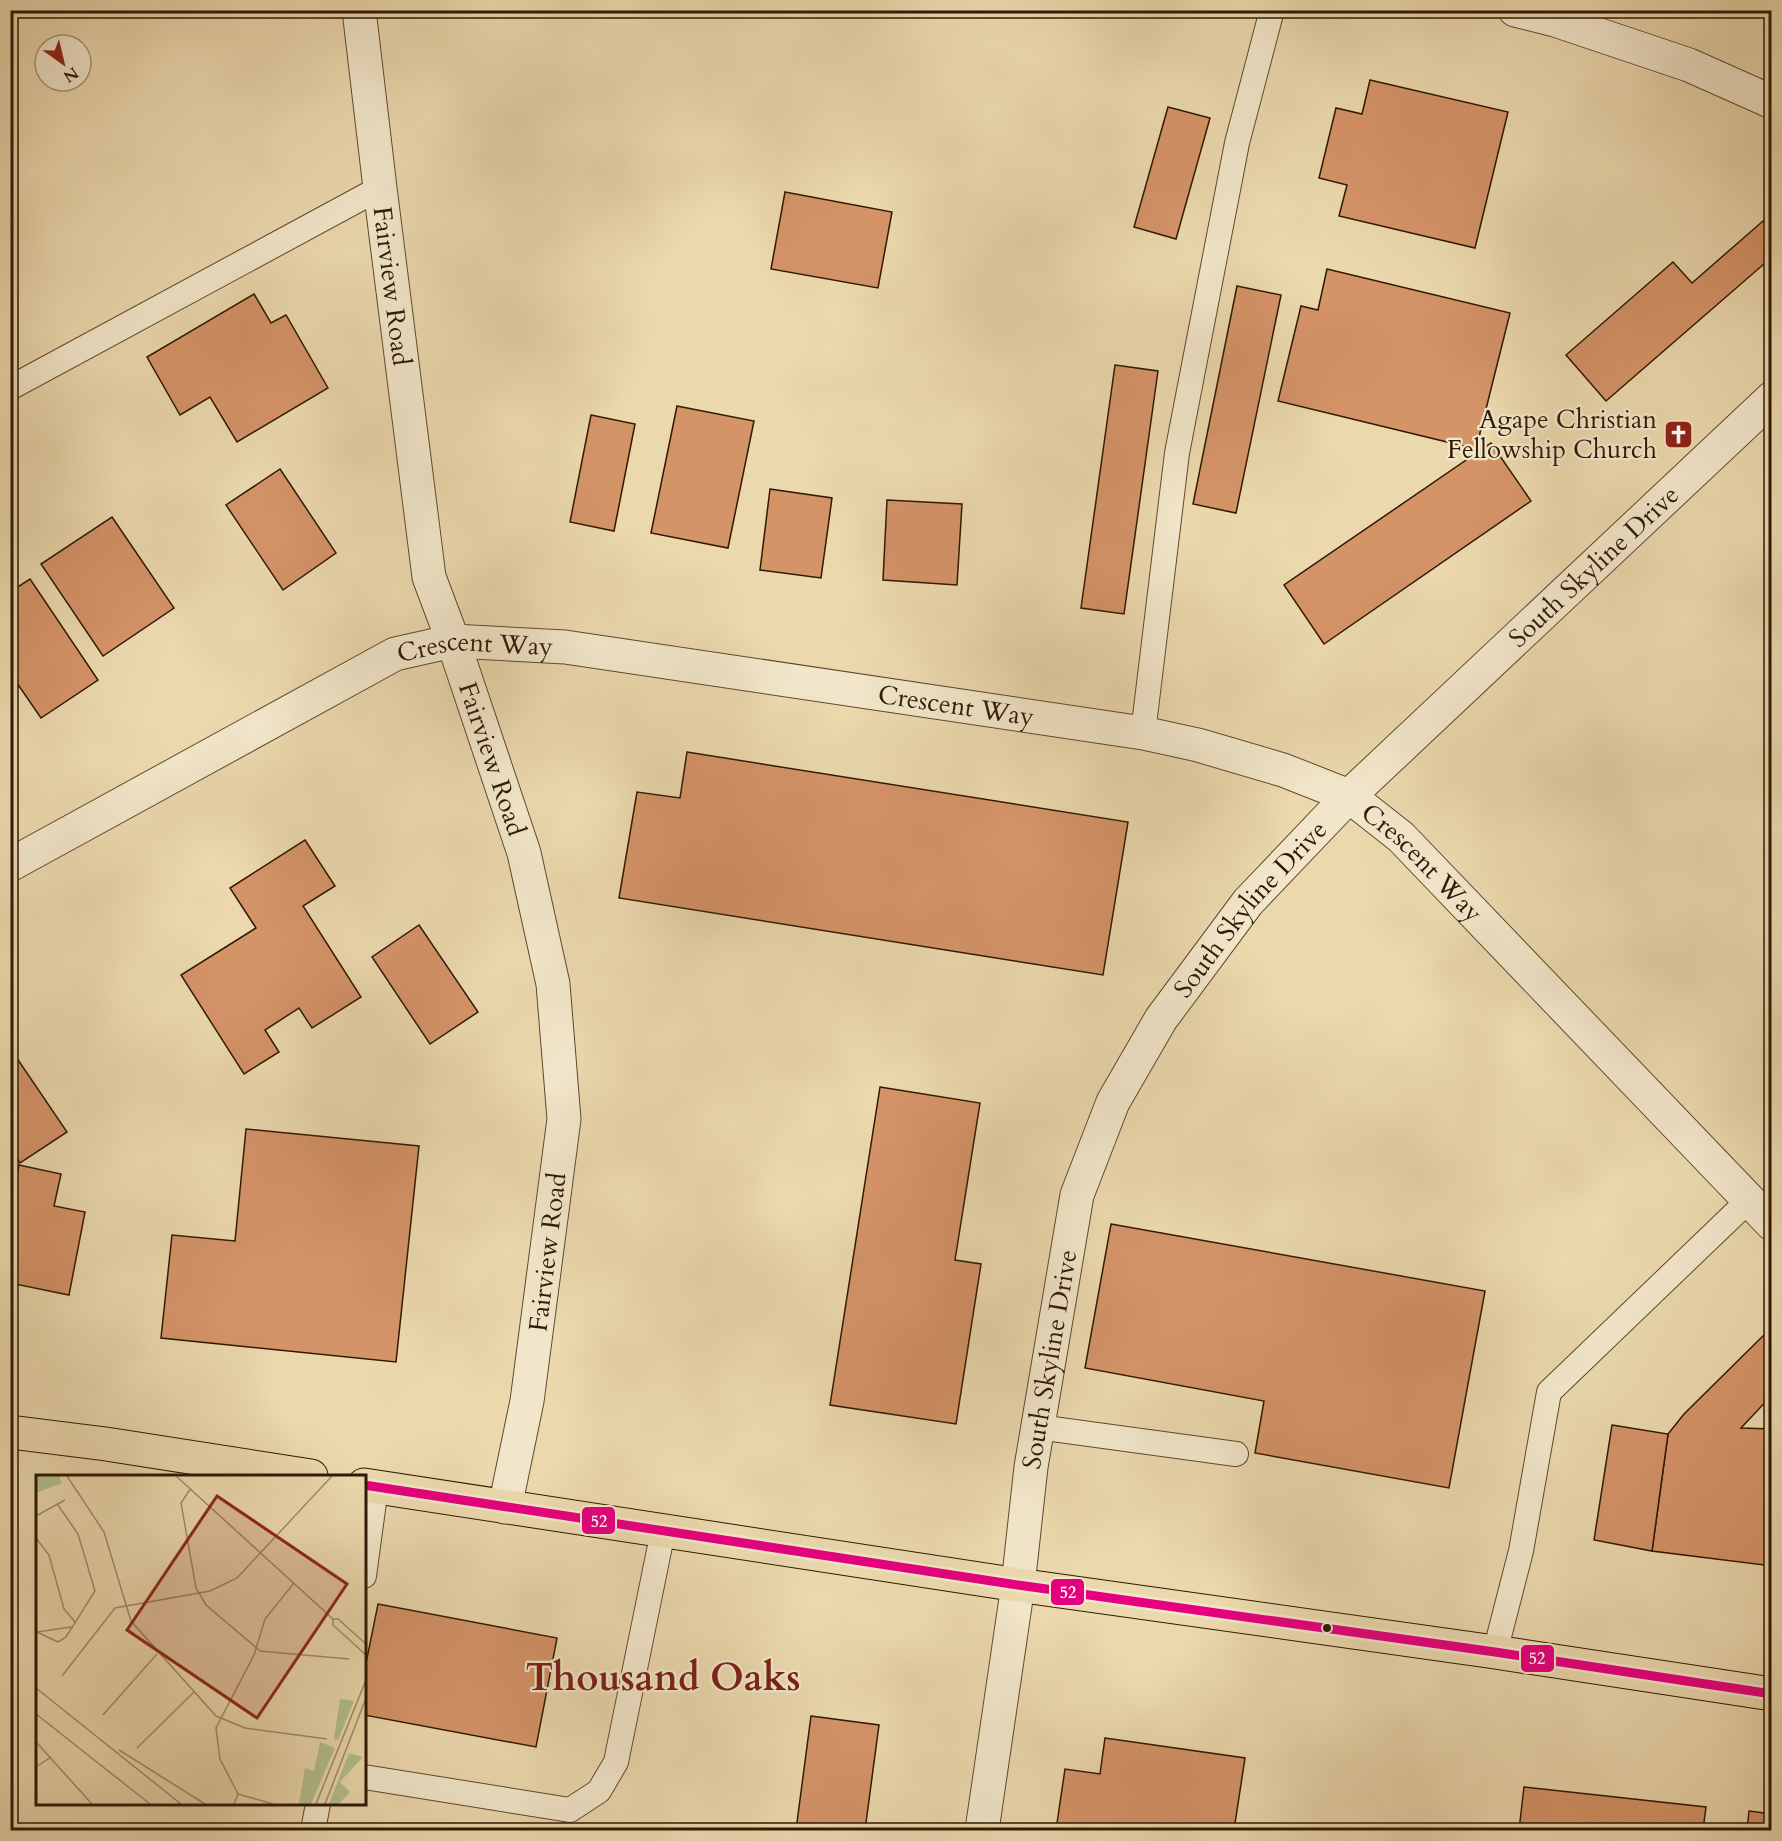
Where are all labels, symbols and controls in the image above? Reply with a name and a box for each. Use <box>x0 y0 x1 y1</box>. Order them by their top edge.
north arrow <box>33 33 93 93</box>
text: N <box>59 62 83 88</box>
street label: Fairview Road <box>364 204 419 368</box>
place label: Agape Christian Fellowship Church <box>1447 402 1657 467</box>
church icon: Agape Christian Fellowship Church <box>1662 418 1694 450</box>
street label: South Skyline Drive <box>1501 478 1687 655</box>
street label: Crescent Way <box>394 623 554 671</box>
street label: Crescent Way <box>876 677 1037 735</box>
street label: Fairview Road <box>450 678 534 841</box>
street label: Crescent Way <box>1354 795 1491 930</box>
street label: South Skyline Drive <box>1166 813 1335 1005</box>
street label: Fairview Road <box>520 1170 575 1334</box>
street label: South Skyline Drive <box>1014 1247 1085 1472</box>
inset map <box>36 1475 366 1805</box>
line badge: 52 <box>581 1506 616 1535</box>
text: 52 <box>591 1511 607 1533</box>
line badge: 52 <box>1050 1578 1085 1606</box>
text: 52 <box>1060 1582 1076 1604</box>
unlabelled marker <box>1321 1622 1333 1634</box>
line badge: 52 <box>1520 1644 1555 1673</box>
text: 52 <box>1529 1648 1545 1670</box>
district label: Thousand Oaks <box>526 1652 800 1704</box>

